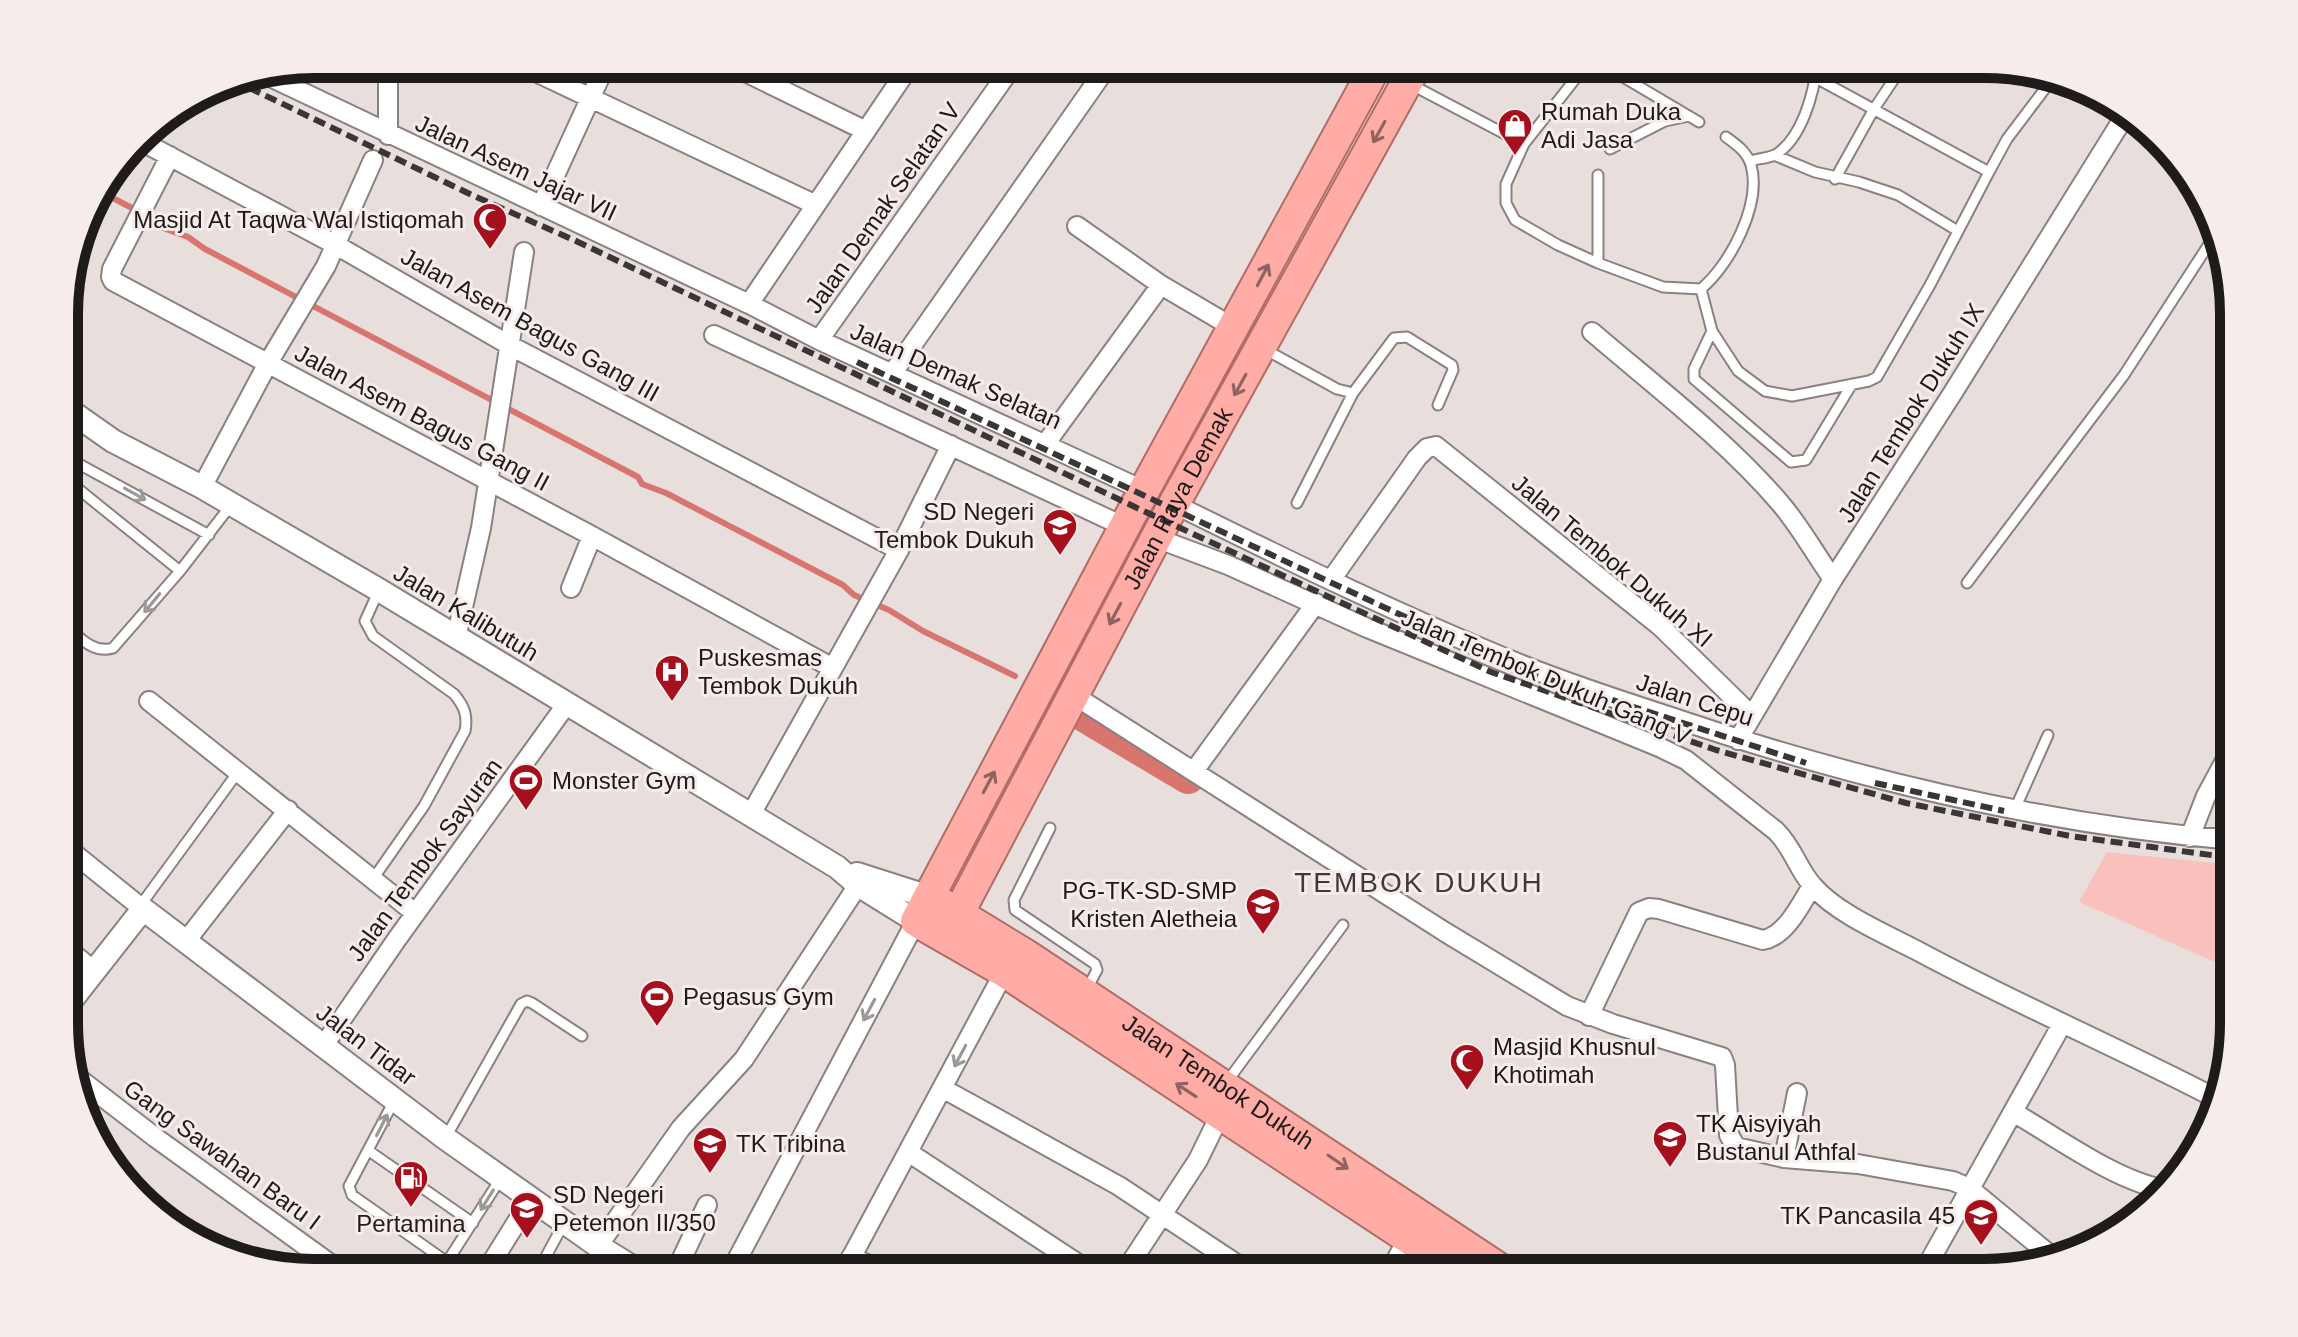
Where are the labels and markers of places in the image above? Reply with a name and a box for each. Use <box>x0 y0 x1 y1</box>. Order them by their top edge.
place label: Rumah Duka Adi Jasa <box>1541 98 1682 153</box>
shop icon: Rumah Duka Adi Jasa <box>1496 107 1534 157</box>
mosque icon: Masjid At Taqwa Wal Istiqomah <box>471 201 509 251</box>
place label: Masjid At Taqwa Wal Istiqomah <box>133 206 464 233</box>
place label: SD Negeri Tembok Dukuh <box>874 498 1034 553</box>
school or university icon: SD Negeri Tembok Dukuh <box>1041 507 1079 557</box>
place label: Puskesmas Tembok Dukuh <box>698 644 858 699</box>
hospital icon: Puskesmas Tembok Dukuh <box>653 653 691 703</box>
sports icon: Monster Gym <box>507 762 545 812</box>
place label: Monster Gym <box>552 767 696 794</box>
place label: PG-TK-SD-SMP Kristen Aletheia <box>1062 877 1238 932</box>
school or university icon: PG-TK-SD-SMP Kristen Aletheia <box>1244 886 1282 936</box>
sports icon: Pegasus Gym <box>638 978 676 1028</box>
place label: Pegasus Gym <box>683 983 834 1010</box>
place label: Masjid Khusnul Khotimah <box>1493 1033 1656 1088</box>
mosque icon: Masjid Khusnul Khotimah <box>1448 1042 1486 1092</box>
place label: TK Aisyiyah Bustanul Athfal <box>1696 1110 1856 1165</box>
school or university icon: TK Aisyiyah Bustanul Athfal <box>1651 1119 1689 1169</box>
school or university icon: TK Tribina <box>691 1125 729 1175</box>
place label: TK Tribina <box>736 1130 846 1157</box>
fuel station icon: Pertamina <box>392 1159 430 1209</box>
place label: SD Negeri Petemon II/350 <box>553 1181 716 1236</box>
school or university icon: SD Negeri Petemon II/350 <box>508 1190 546 1240</box>
school or university icon: TK Pancasila 45 <box>1962 1197 2000 1247</box>
place label: TK Pancasila 45 <box>1780 1202 1955 1229</box>
place label: Pertamina <box>356 1210 466 1237</box>

